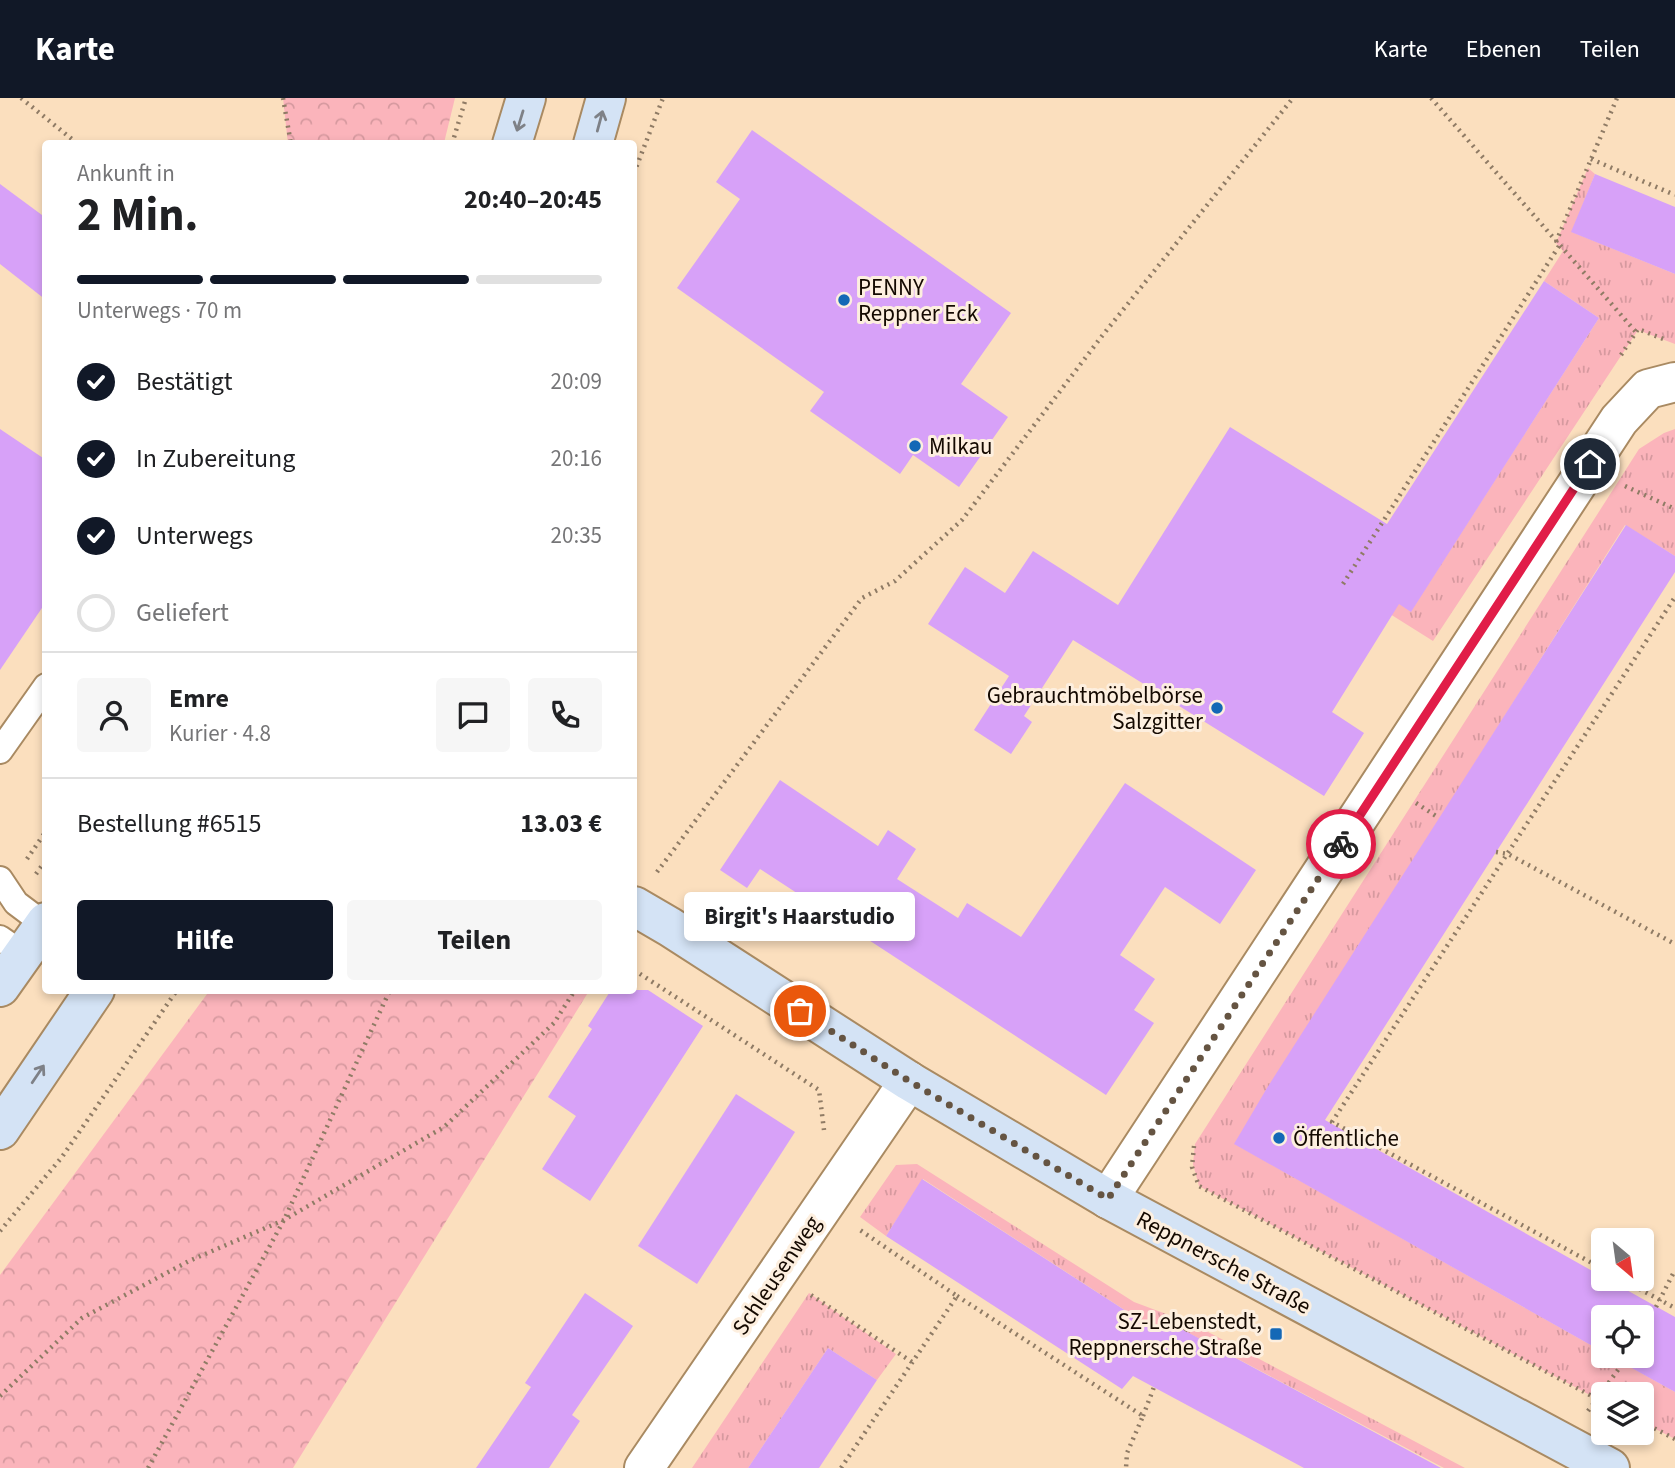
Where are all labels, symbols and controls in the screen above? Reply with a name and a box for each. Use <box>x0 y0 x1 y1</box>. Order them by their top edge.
text: Karte <box>35 26 115 73</box>
text: Karte <box>1374 32 1428 67</box>
text: Ebenen <box>1466 32 1542 67</box>
text: Teilen <box>1580 32 1640 67</box>
one-way arrow <box>512 110 525 132</box>
one-way arrow <box>594 110 607 132</box>
text: Ankunft in <box>77 157 175 190</box>
text: 20:40–20:45 <box>464 181 602 218</box>
text: 2 Min. <box>77 183 198 248</box>
place label: PENNY Reppner Eck <box>858 271 979 330</box>
marker: PENNY Reppner Eck <box>836 292 852 308</box>
text: Unterwegs · 70 m <box>77 294 242 327</box>
icon: check <box>77 363 115 401</box>
text: Bestätigt <box>136 363 233 400</box>
text: 20:09 <box>551 365 602 398</box>
place label: Milkau <box>929 430 993 463</box>
pin <box>1560 434 1620 494</box>
marker: Milkau <box>907 438 923 454</box>
icon: check <box>77 440 115 478</box>
text: In Zubereitung <box>136 440 295 477</box>
text: 20:16 <box>551 442 602 475</box>
icon: home <box>1571 445 1609 483</box>
icon: check <box>77 517 115 555</box>
text: Unterwegs <box>136 517 253 554</box>
text: 20:35 <box>551 519 602 552</box>
text: Geliefert <box>136 594 229 631</box>
button: person <box>77 678 151 752</box>
button: chat <box>436 678 510 752</box>
button: phone <box>528 678 602 752</box>
place label: Gebrauchtmöbelbörse Salzgitter <box>987 679 1204 738</box>
text: Emre <box>169 680 229 717</box>
marker: Gebrauchtmöbelbörse Salzgitter <box>1209 700 1225 716</box>
text: Kurier · 4.8 <box>169 717 271 750</box>
text: Bestellung #6515 <box>77 805 261 842</box>
text: 13.03 € <box>520 805 602 842</box>
courier <box>1306 809 1376 879</box>
icon: bike <box>1322 825 1360 863</box>
callout: Birgit's Haarstudio <box>684 892 916 941</box>
button: Hilfe <box>77 900 333 980</box>
button: Teilen <box>347 900 602 980</box>
text: Birgit's Haarstudio <box>704 900 895 933</box>
pin <box>770 981 830 1041</box>
icon: bag <box>781 992 819 1030</box>
one-way arrow <box>31 1065 46 1084</box>
place label: Öffentliche <box>1293 1122 1399 1155</box>
marker: Öffentliche <box>1271 1130 1287 1146</box>
street label: Reppnersche Straße <box>1131 1202 1317 1322</box>
street label: Schleusenweg <box>724 1209 829 1342</box>
north arrow <box>1591 1228 1654 1292</box>
map controls <box>1591 1228 1654 1445</box>
place label: SZ-Lebenstedt, Reppnersche Straße <box>1068 1305 1262 1364</box>
button: locate <box>1591 1305 1654 1368</box>
marker: SZ-Lebenstedt, Reppnersche Straße <box>1268 1326 1284 1342</box>
button: layers <box>1591 1382 1654 1445</box>

